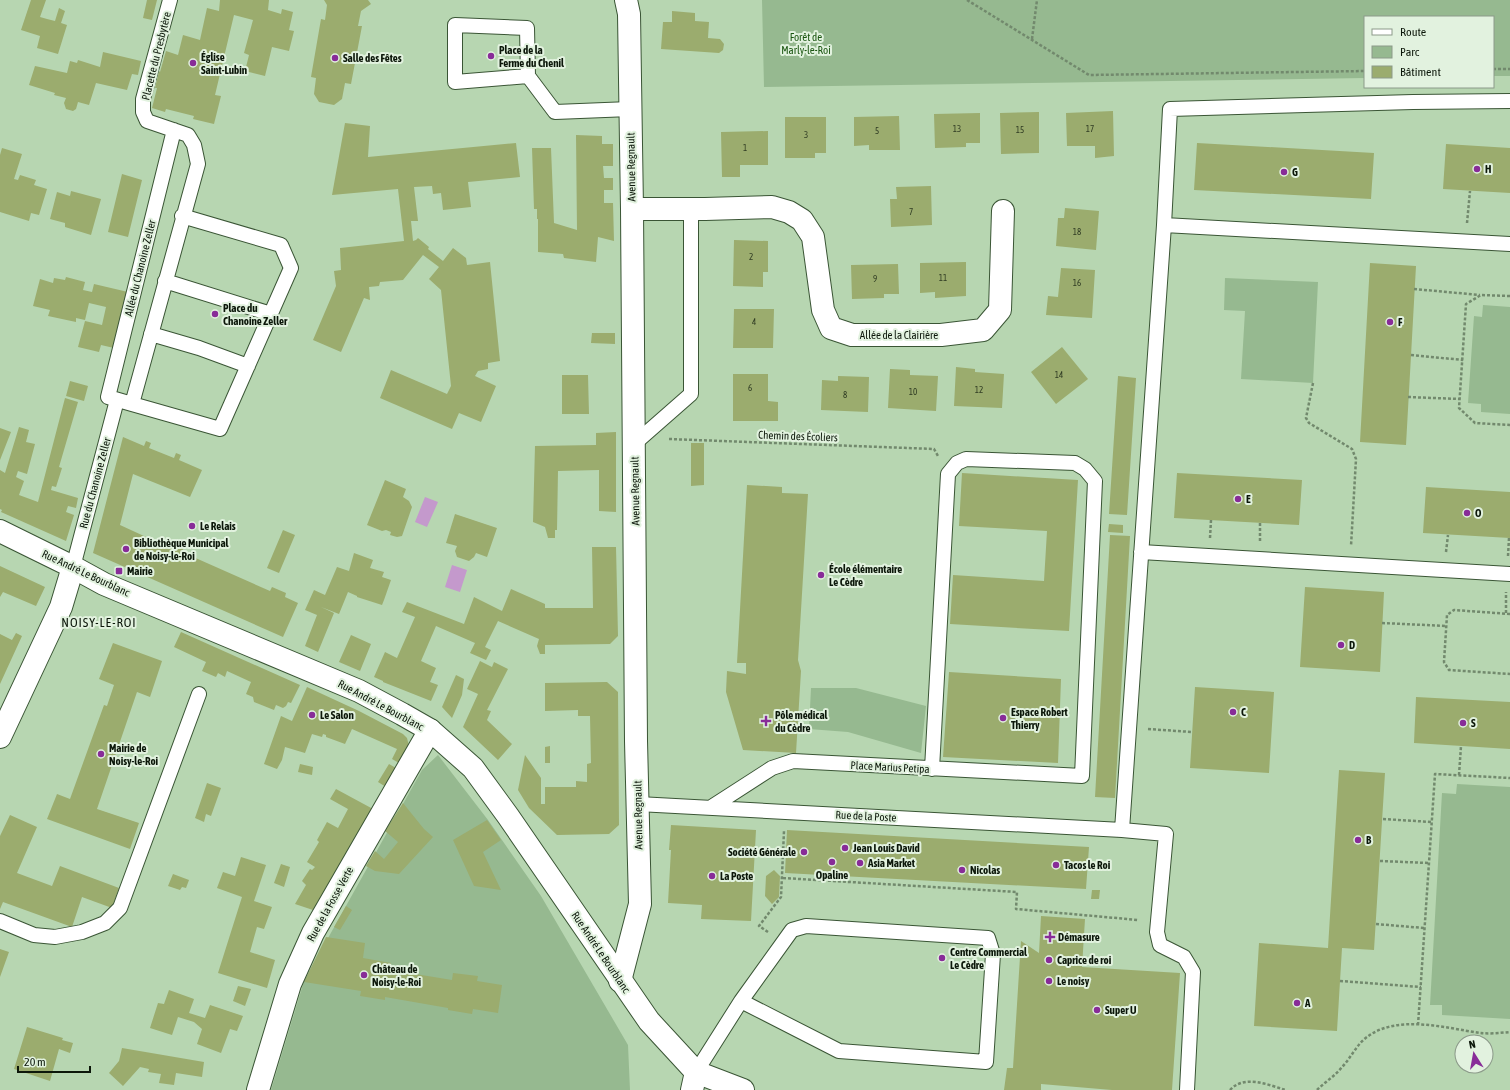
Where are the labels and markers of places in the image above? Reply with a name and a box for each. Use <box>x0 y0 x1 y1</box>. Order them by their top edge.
place label: Place de la Ferme du Chenil <box>499 44 565 69</box>
place label: Église Saint-Lubin <box>201 51 247 76</box>
marker: Place de la Ferme du Chenil <box>486 51 496 61</box>
place label: Salle des Fêtes <box>343 52 402 64</box>
marker: Salle des Fêtes <box>330 53 340 63</box>
marker: Église Saint-Lubin <box>188 58 198 68</box>
place label: H <box>1485 163 1491 175</box>
marker: H <box>1472 164 1482 174</box>
place label: G <box>1292 166 1298 178</box>
marker: G <box>1279 167 1289 177</box>
place label: Place du Chanoine Zeller <box>223 302 288 327</box>
marker: Place du Chanoine Zeller <box>210 309 220 319</box>
place label: F <box>1398 316 1403 328</box>
marker: F <box>1385 317 1395 327</box>
place label: E <box>1246 493 1251 505</box>
marker: E <box>1233 494 1243 504</box>
place label: O <box>1475 507 1482 519</box>
marker: O <box>1462 508 1472 518</box>
place label: Le Relais <box>200 520 236 532</box>
marker: Le Relais <box>187 521 197 531</box>
place label: Bibliothèque Municipal de Noisy-le-Roi <box>134 537 230 562</box>
marker: Bibliothèque Municipal de Noisy-le-Roi <box>121 544 131 554</box>
place label: École élémentaire Le Cèdre <box>829 563 902 588</box>
place label: Mairie <box>127 565 153 577</box>
marker: Mairie <box>114 566 124 576</box>
marker: École élémentaire Le Cèdre <box>816 570 826 580</box>
place label: D <box>1349 639 1355 651</box>
marker: D <box>1336 640 1346 650</box>
place label: Espace Robert Thierry <box>1011 706 1068 731</box>
place label: C <box>1241 706 1246 718</box>
marker: C <box>1228 707 1238 717</box>
place label: Le Salon <box>320 709 354 721</box>
place label: Pôle médical du Cèdre <box>775 709 829 734</box>
marker: Le Salon <box>307 710 317 720</box>
marker: Espace Robert Thierry <box>998 713 1008 723</box>
marker: Pôle médical du Cèdre <box>760 715 772 727</box>
place label: S <box>1471 717 1476 729</box>
marker: S <box>1458 718 1468 728</box>
place label: Mairie de Noisy-le-Roi <box>109 742 159 767</box>
marker: Mairie de Noisy-le-Roi <box>96 749 106 759</box>
place label: B <box>1366 834 1372 846</box>
marker: B <box>1353 835 1363 845</box>
place label: Jean Louis David <box>852 842 920 854</box>
marker: Jean Louis David <box>840 843 850 853</box>
place label: Société Générale <box>728 846 796 858</box>
marker: Société Générale <box>799 847 809 857</box>
marker: Opaline <box>827 857 837 867</box>
place label: Asia Market <box>867 857 916 869</box>
marker: Asia Market <box>855 858 865 868</box>
place label: Tacos le Roi <box>1064 859 1111 871</box>
marker: Tacos le Roi <box>1051 860 1061 870</box>
place label: Nicolas <box>970 864 1000 876</box>
marker: Nicolas <box>957 865 967 875</box>
place label: Opaline <box>816 869 848 881</box>
place label: La Poste <box>720 870 753 882</box>
marker: La Poste <box>707 871 717 881</box>
place label: Démasure <box>1058 931 1100 943</box>
marker: Démasure <box>1045 932 1055 942</box>
place label: Centre Commercial Le Cèdre <box>950 946 1028 971</box>
marker: Centre Commercial Le Cèdre <box>937 953 947 963</box>
place label: Caprice de roi <box>1057 954 1112 966</box>
marker: Caprice de roi <box>1044 955 1054 965</box>
place label: Château de Noisy-le-Roi <box>372 963 422 988</box>
marker: Château de Noisy-le-Roi <box>359 970 369 980</box>
place label: Le noisy <box>1057 975 1090 987</box>
marker: Le noisy <box>1044 976 1054 986</box>
place label: A <box>1304 997 1311 1009</box>
marker: A <box>1292 998 1302 1008</box>
place label: Super U <box>1105 1004 1136 1016</box>
marker: Super U <box>1092 1005 1102 1015</box>

